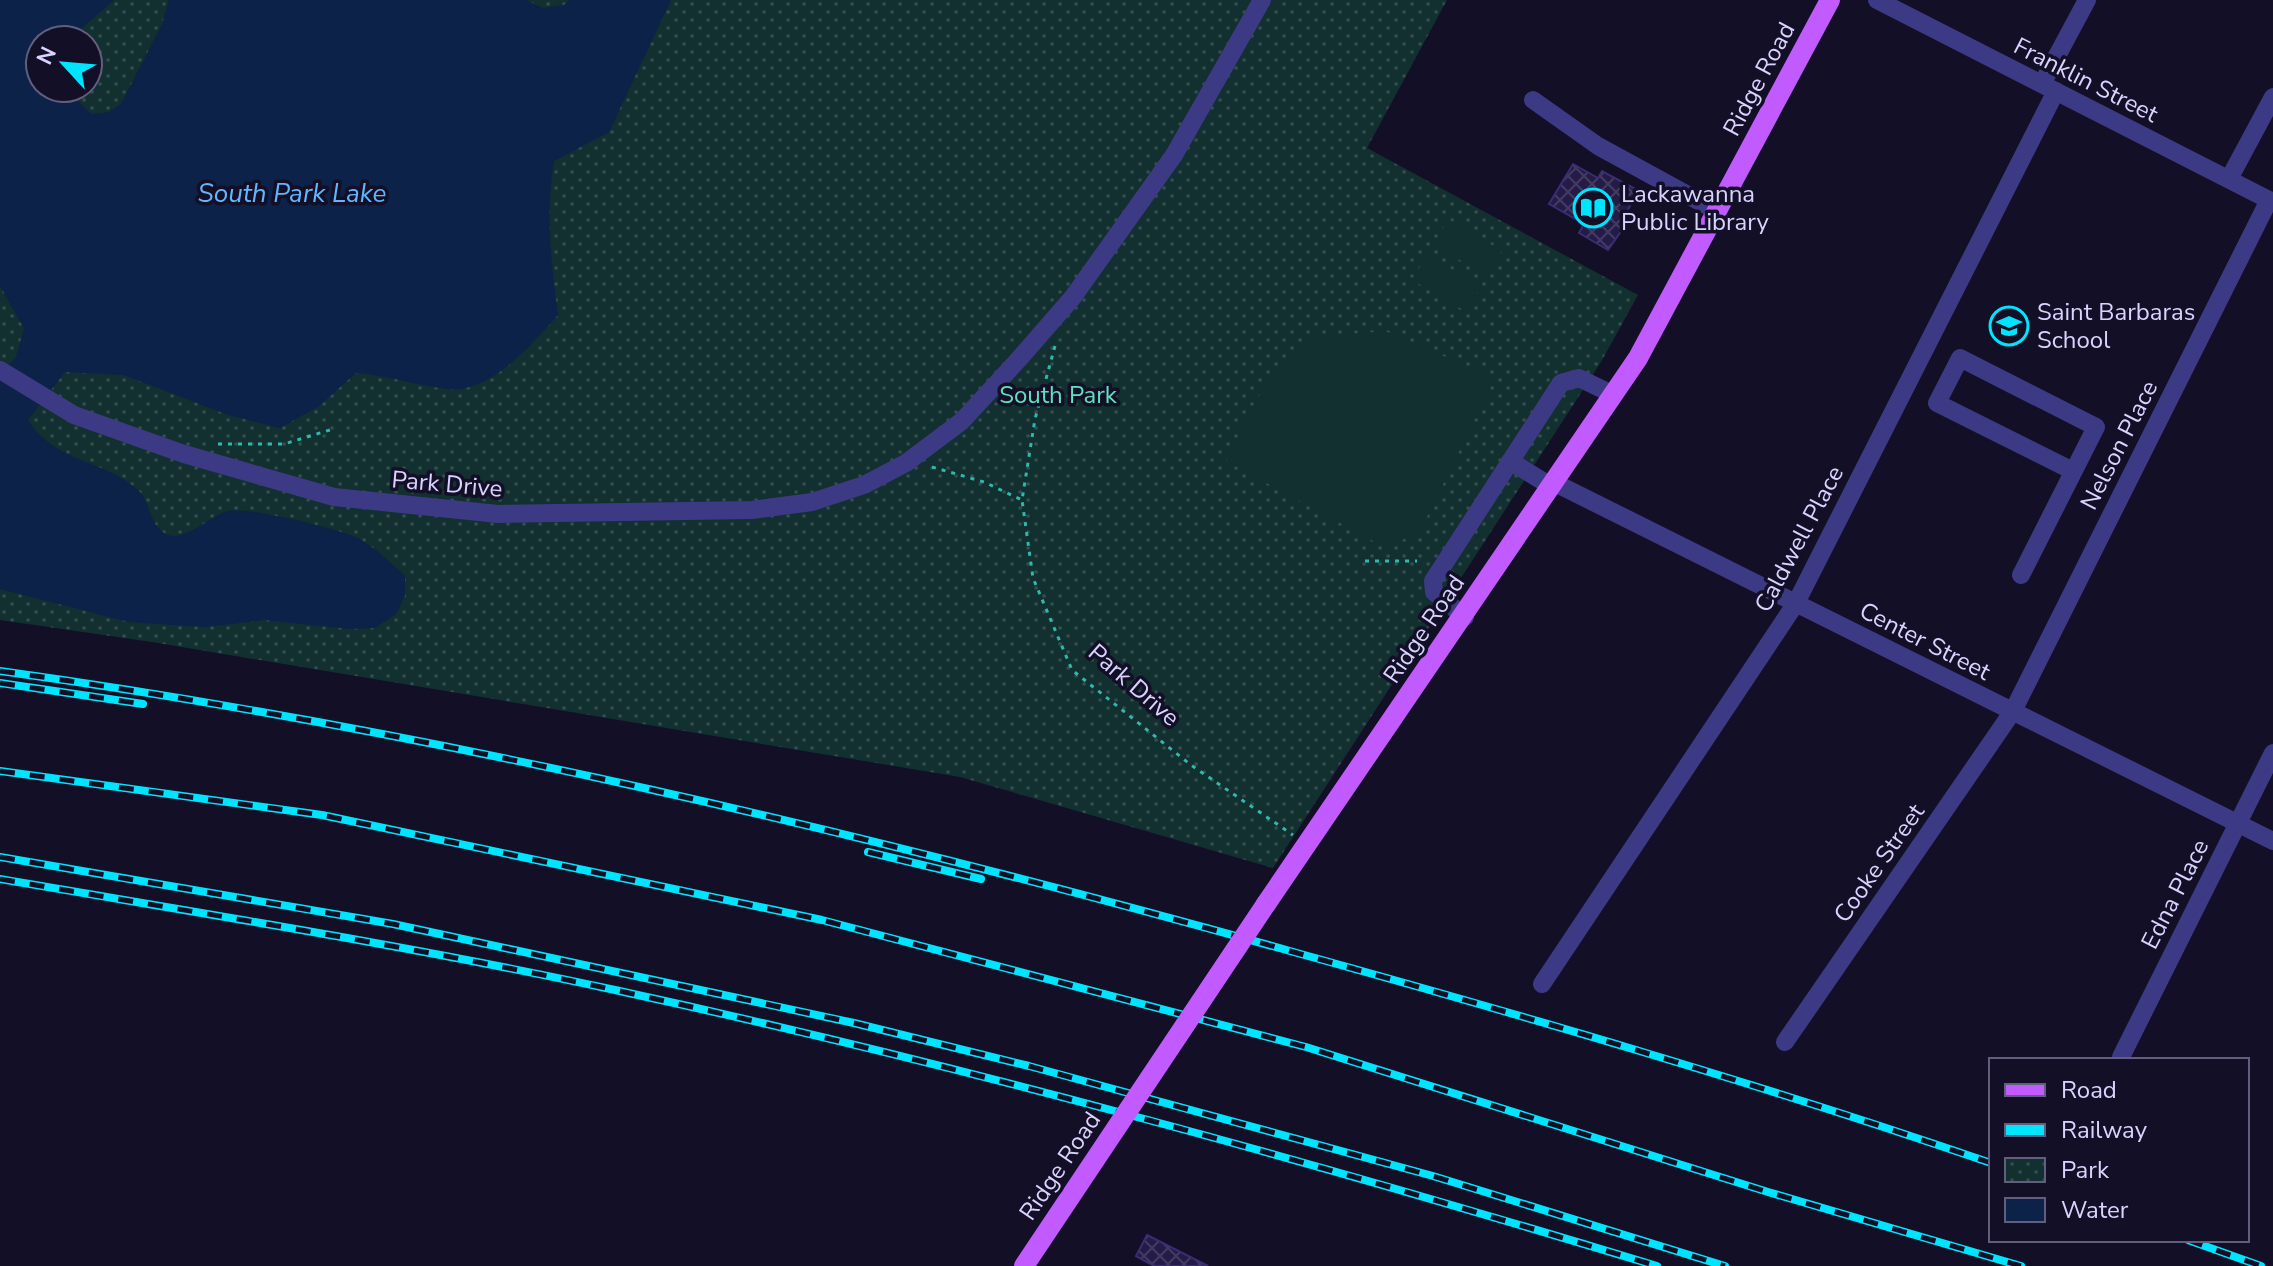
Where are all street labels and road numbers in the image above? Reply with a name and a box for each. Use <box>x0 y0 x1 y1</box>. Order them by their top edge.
street label: Ridge Road <box>1716 17 1802 141</box>
street label: Franklin Street <box>2008 30 2164 130</box>
street label: Nelson Place <box>2073 375 2165 515</box>
street label: Caldwell Place <box>1747 460 1851 618</box>
street label: Park Drive <box>390 463 504 505</box>
street label: Ridge Road <box>1376 568 1472 690</box>
street label: Center Street <box>1854 594 1996 688</box>
street label: Park Drive <box>1082 637 1186 733</box>
street label: Cooke Street <box>1826 797 1932 929</box>
street label: Edna Place <box>2134 834 2216 954</box>
street label: Ridge Road <box>1012 1105 1108 1227</box>

